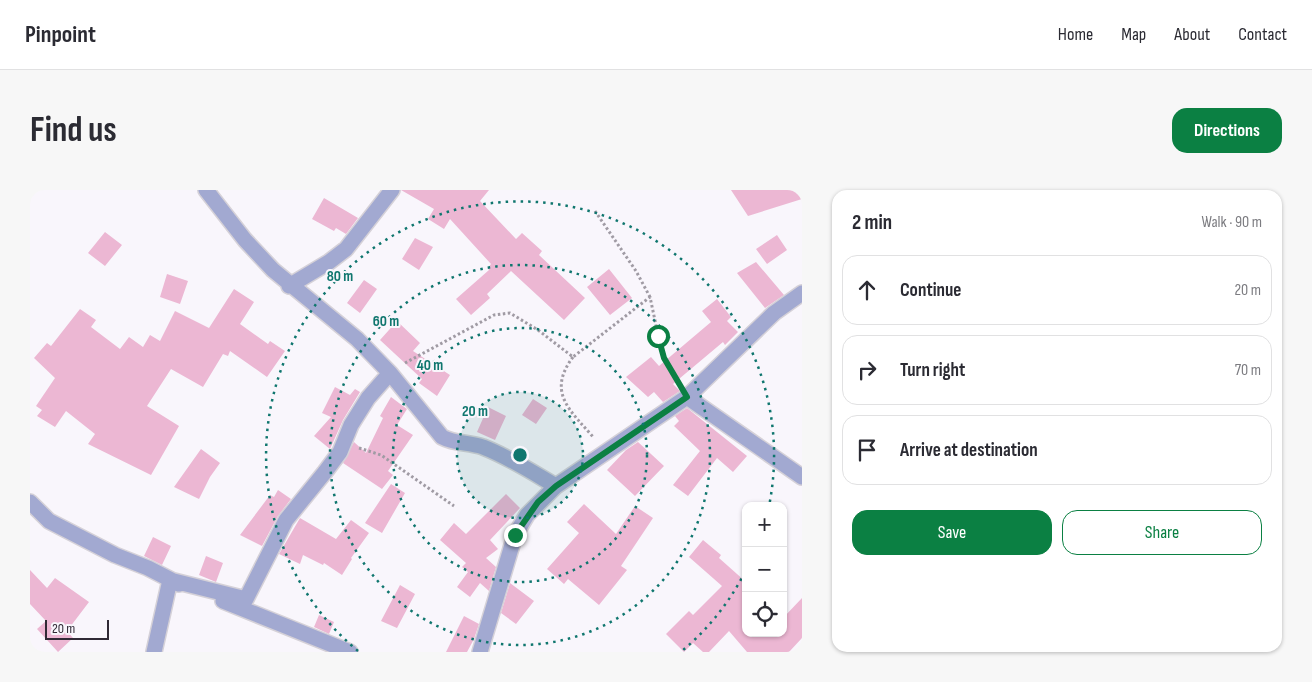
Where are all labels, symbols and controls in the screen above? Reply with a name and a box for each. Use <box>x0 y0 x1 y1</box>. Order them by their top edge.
text: Pinpoint <box>25 20 96 49</box>
text: Home <box>1058 24 1093 45</box>
text: Map <box>1121 24 1146 45</box>
text: About <box>1174 24 1210 45</box>
text: Contact <box>1238 24 1287 45</box>
button: Directions <box>1172 108 1282 153</box>
text: Find us <box>30 109 117 152</box>
text: 2 min <box>852 210 892 235</box>
text: Walk · 90 m <box>1201 213 1262 232</box>
text: 80 m <box>327 267 353 286</box>
icon: ahead <box>853 276 881 304</box>
text: Continue <box>900 279 961 302</box>
text: 20 m <box>1234 281 1261 300</box>
text: 60 m <box>373 312 399 331</box>
route start <box>647 325 670 348</box>
text: 40 m <box>417 356 443 375</box>
icon: right <box>853 356 881 384</box>
text: Turn right <box>900 359 965 382</box>
text: 70 m <box>1235 361 1261 380</box>
text: 20 m <box>462 402 488 421</box>
icon: arrive <box>853 436 881 464</box>
text: Arrive at destination <box>900 439 1038 462</box>
centre of rings <box>511 446 529 464</box>
map controls <box>742 502 787 637</box>
button: + <box>742 502 787 547</box>
button: Save <box>852 510 1052 555</box>
button: Share <box>1062 510 1262 555</box>
route end <box>504 524 527 547</box>
button: − <box>742 547 787 592</box>
button: locate <box>742 592 787 637</box>
scale bar <box>45 617 109 640</box>
text: 20 m <box>52 620 75 637</box>

